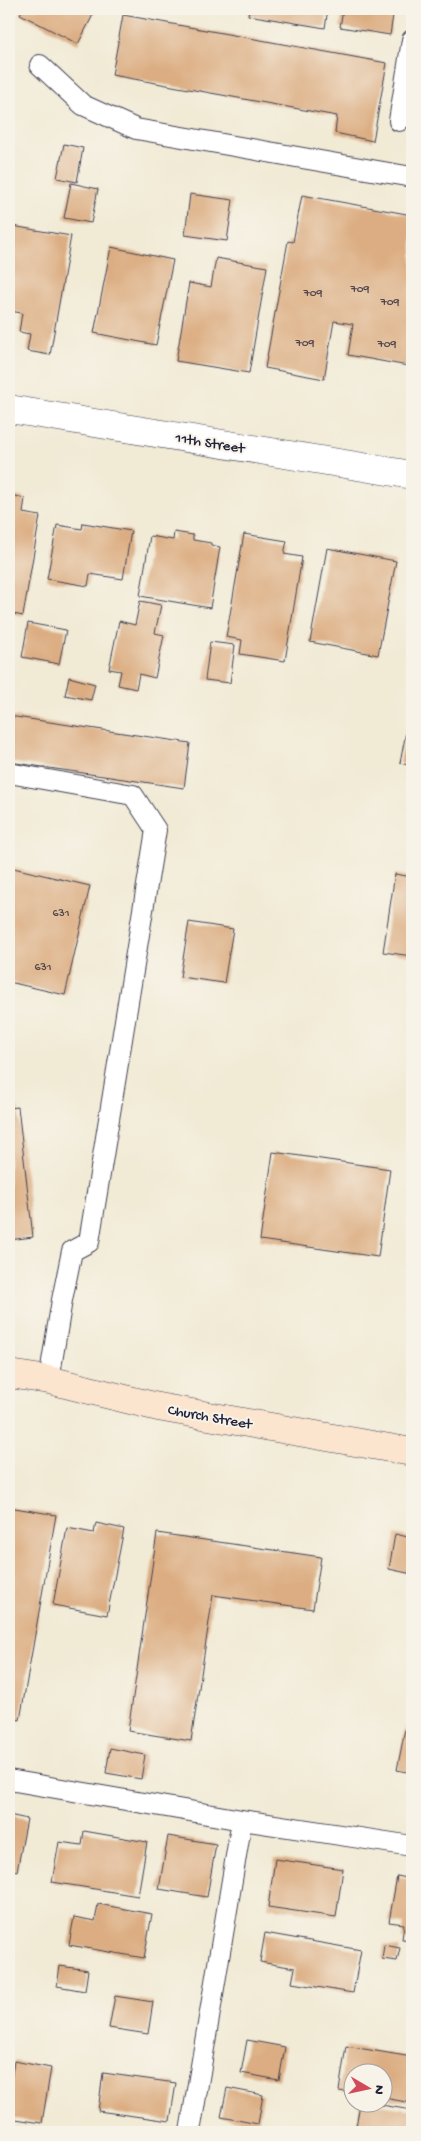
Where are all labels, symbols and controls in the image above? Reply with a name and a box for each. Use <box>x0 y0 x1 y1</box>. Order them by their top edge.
house number: 709 <box>349 283 370 297</box>
house number: 709 <box>302 287 323 301</box>
house number: 709 <box>379 296 400 310</box>
house number: 709 <box>294 337 315 351</box>
house number: 709 <box>376 338 397 352</box>
street label: 11th Street <box>173 429 247 459</box>
house number: 631 <box>52 907 70 921</box>
house number: 631 <box>34 961 52 975</box>
street label: Church Street <box>166 1402 255 1435</box>
north arrow <box>344 2064 394 2114</box>
text: N <box>369 2084 387 2095</box>

